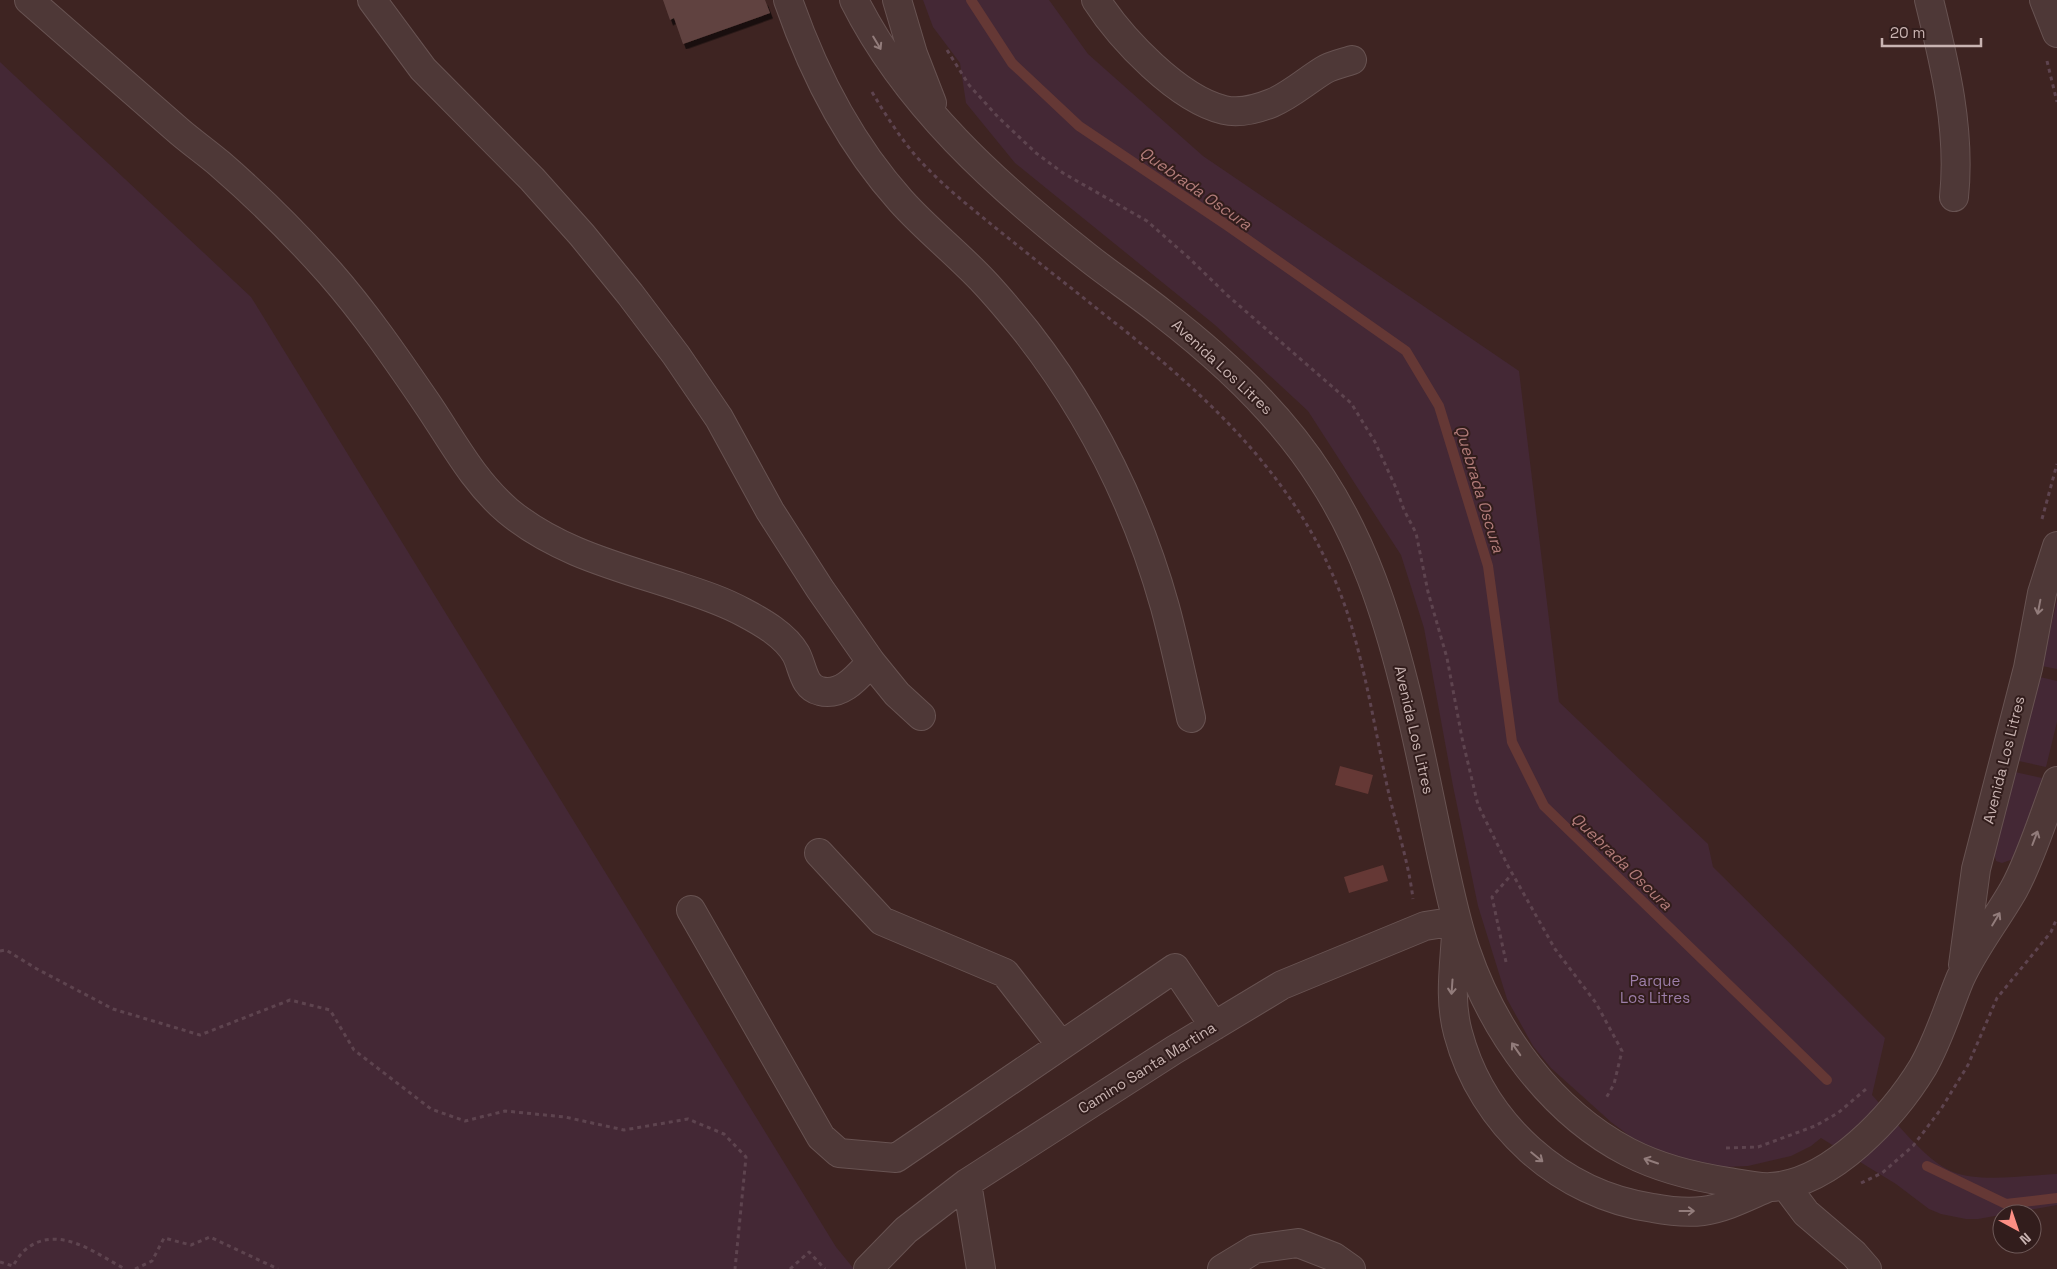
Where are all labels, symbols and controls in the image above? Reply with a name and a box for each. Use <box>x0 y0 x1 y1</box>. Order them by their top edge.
scale bar <box>1882 15 1981 47</box>
text: 20 m <box>1890 23 1925 42</box>
one-way arrow <box>873 36 883 50</box>
water label: Quebrada Oscura <box>1136 142 1256 235</box>
street label: Avenida Los Litres <box>1168 315 1277 418</box>
water label: Quebrada Oscura <box>1450 423 1509 556</box>
one-way arrow <box>2034 599 2044 615</box>
street label: Avenida Los Litres <box>1390 664 1438 796</box>
street label: Avenida Los Litres <box>1978 694 2029 826</box>
water label: Quebrada Oscura <box>1567 808 1677 915</box>
one-way arrow <box>2031 831 2040 847</box>
one-way arrow <box>1991 913 2001 927</box>
park label: Parque Los Litres <box>1620 971 1690 1007</box>
one-way arrow <box>1448 979 1457 995</box>
street label: Camino Santa Martina <box>1074 1017 1219 1118</box>
one-way arrow <box>1511 1043 1521 1057</box>
one-way arrow <box>1531 1151 1544 1162</box>
one-way arrow <box>1644 1156 1660 1165</box>
north arrow <box>1992 1204 2042 1254</box>
one-way arrow <box>1678 1206 1695 1216</box>
text: N <box>2016 1229 2035 1249</box>

